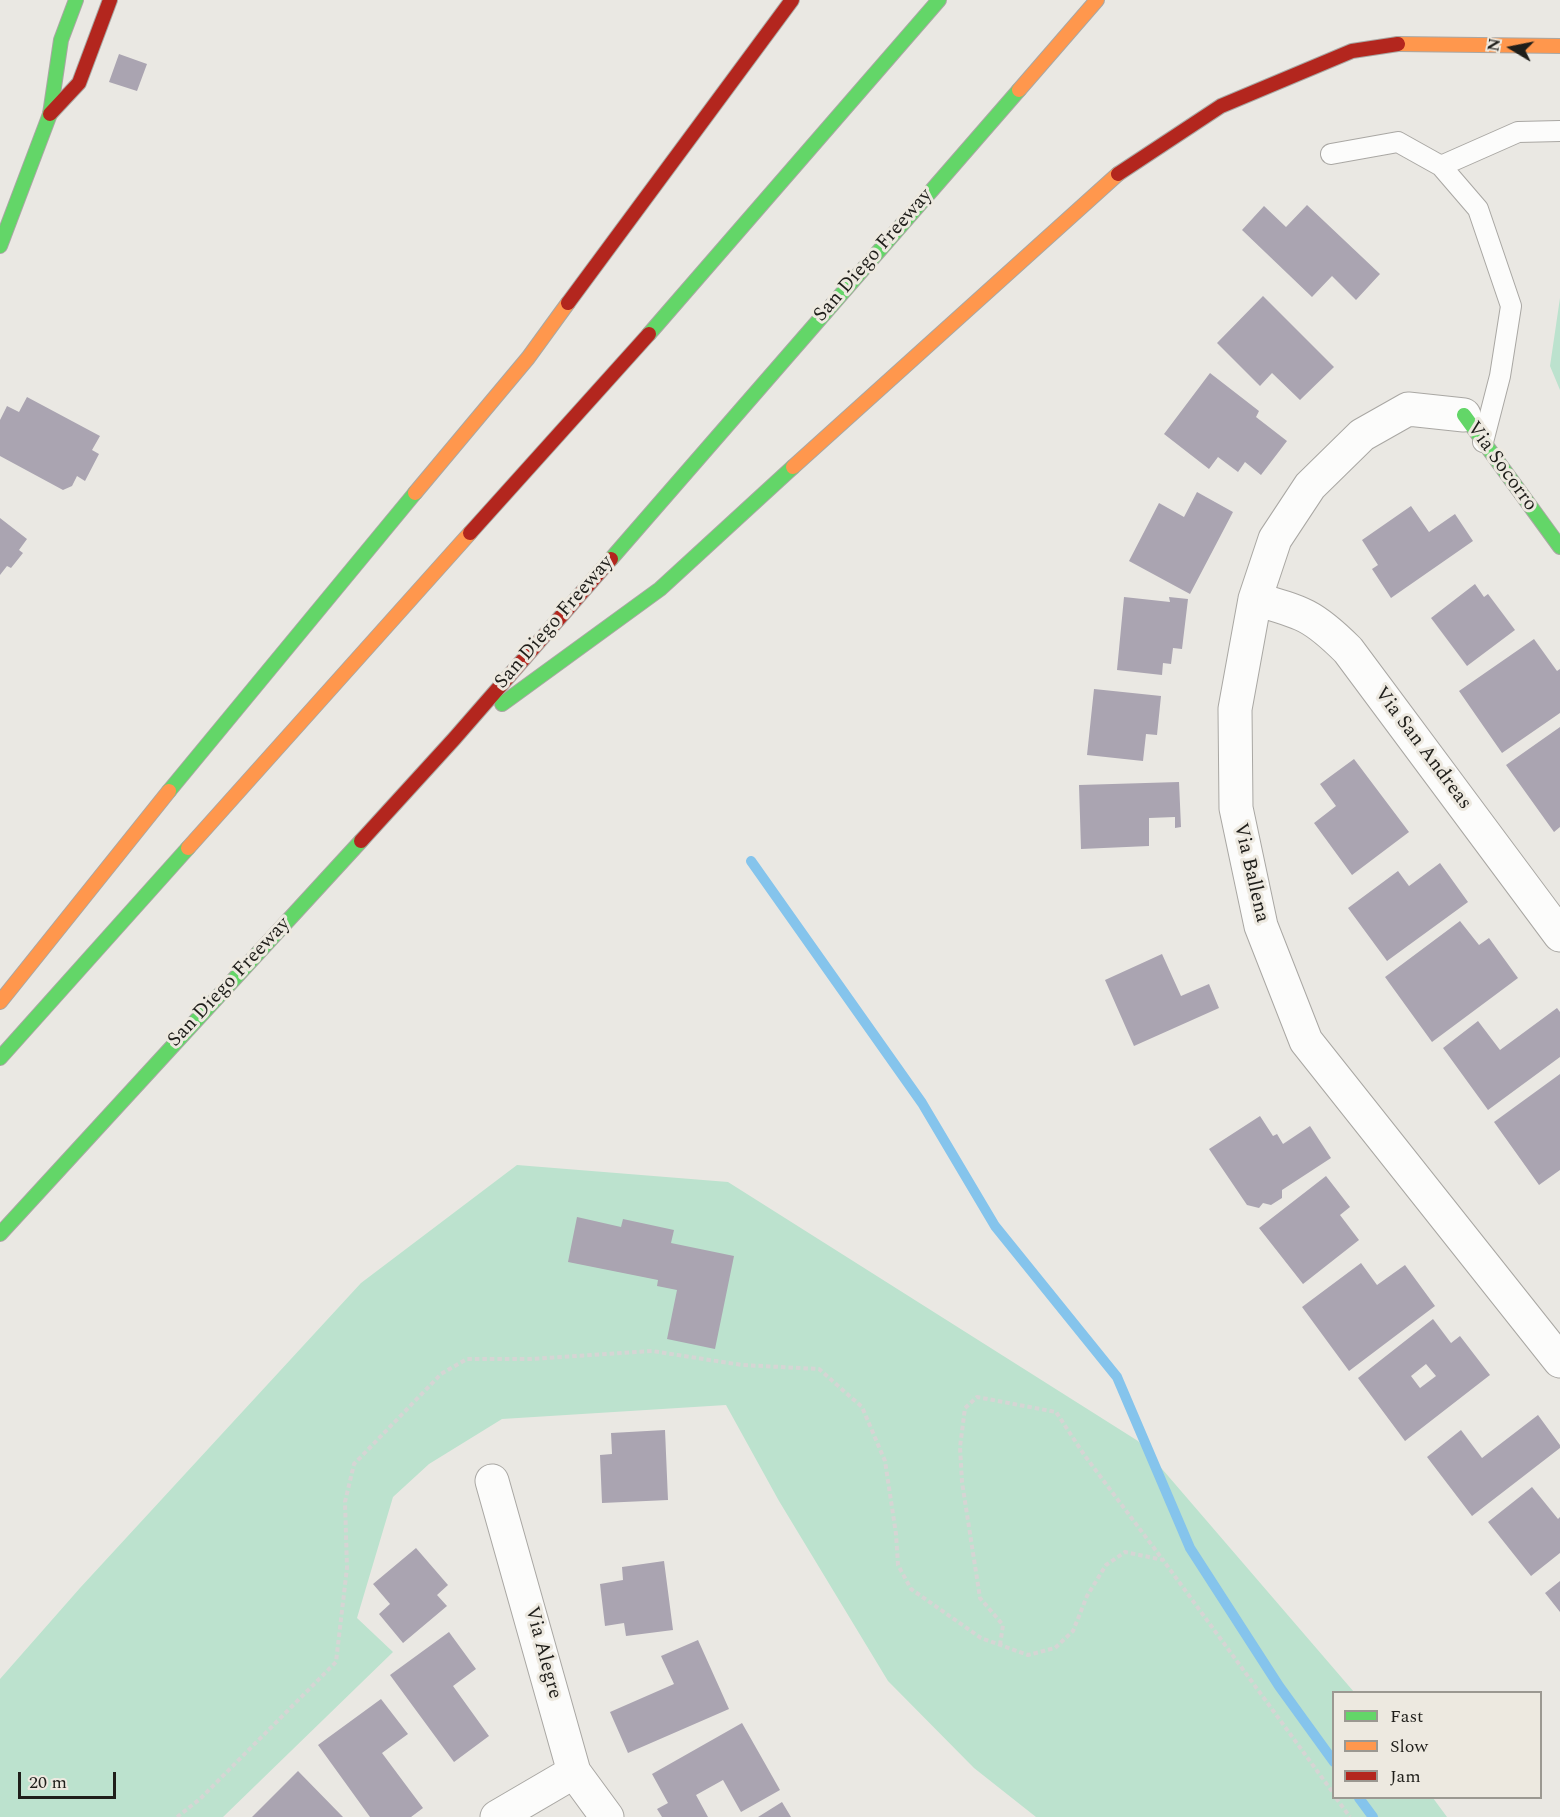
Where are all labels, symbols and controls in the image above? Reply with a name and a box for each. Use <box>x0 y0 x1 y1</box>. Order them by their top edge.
north arrow <box>1482 18 1542 78</box>
text: N <box>1481 36 1507 53</box>
street label: San Diego Freeway <box>810 184 938 328</box>
street label: Via Socorro <box>1460 418 1542 516</box>
street label: San Diego Freeway <box>491 551 619 695</box>
street label: Via San Andreas <box>1368 683 1476 815</box>
street label: Via Ballena <box>1227 821 1273 925</box>
street label: San Diego Freeway <box>164 913 296 1053</box>
street label: Via Alegre <box>518 1604 566 1702</box>
legend <box>1332 1691 1542 1799</box>
text: Fast <box>1390 1703 1423 1730</box>
text: Slow <box>1390 1733 1428 1760</box>
scale bar <box>21 1760 118 1798</box>
text: Jam <box>1390 1763 1421 1790</box>
text: 20 m <box>29 1769 67 1796</box>

